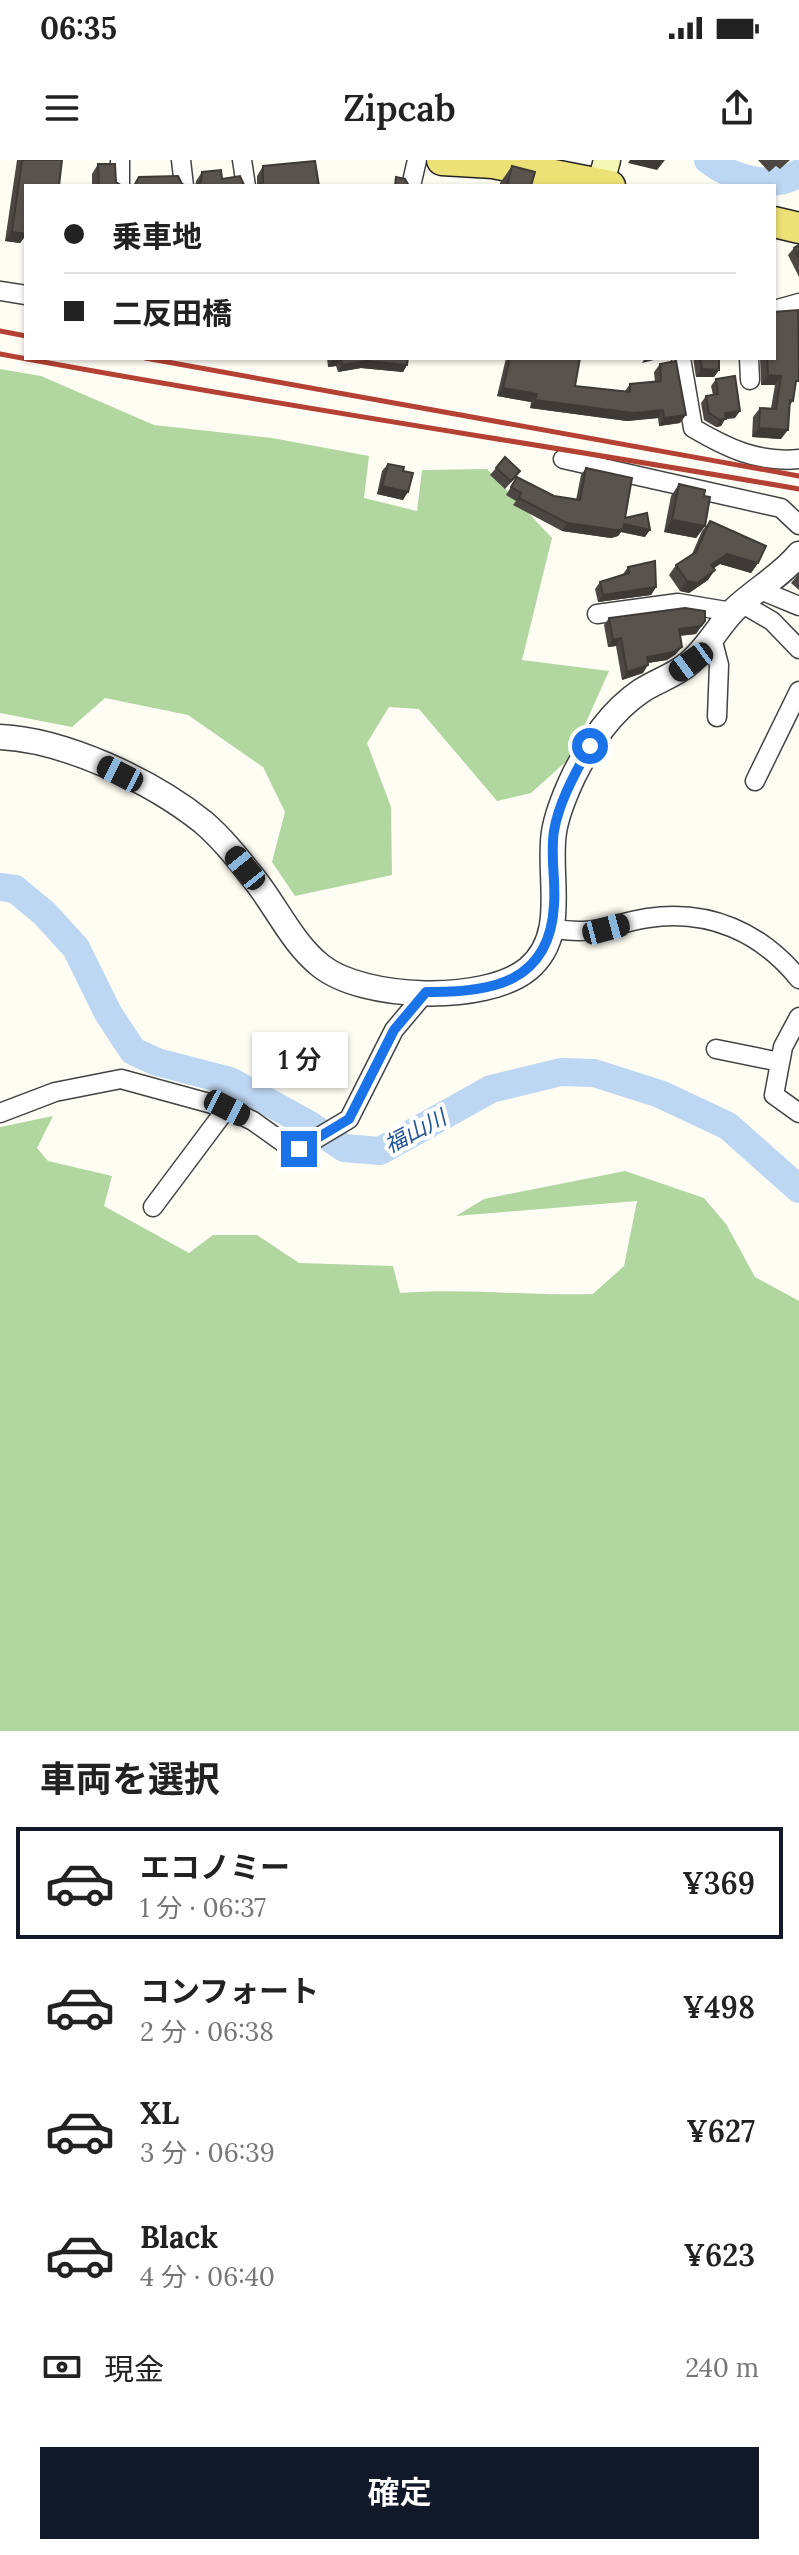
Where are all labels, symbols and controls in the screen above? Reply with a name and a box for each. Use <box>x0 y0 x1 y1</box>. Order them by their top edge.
text: 06:35 <box>40 9 117 47</box>
text: Zipcab <box>343 85 456 131</box>
icon: menu <box>40 86 84 130</box>
icon: share <box>715 86 759 130</box>
text: 乗車地 <box>112 217 202 255</box>
text: 二反田橋 <box>112 294 232 332</box>
car <box>665 638 717 686</box>
route start <box>572 728 608 764</box>
car <box>93 752 147 796</box>
car <box>221 842 269 894</box>
car <box>580 911 632 947</box>
callout: 1 分 <box>251 1033 347 1089</box>
text: 1 分 <box>278 1043 322 1076</box>
car <box>200 1086 254 1130</box>
water label: 福山川 <box>379 1102 452 1159</box>
route end <box>281 1131 317 1167</box>
text: 車両を選択 <box>40 1756 220 1802</box>
icon: car <box>44 1847 116 1919</box>
text: エコノミー <box>140 1848 290 1886</box>
text: ¥369 <box>682 1864 755 1902</box>
text: 1 分 · 06:37 <box>140 1891 266 1924</box>
icon: car <box>44 1971 116 2043</box>
text: コンフォート <box>140 1972 319 2010</box>
text: ¥498 <box>683 1988 755 2026</box>
text: 2 分 · 06:38 <box>140 2015 274 2048</box>
text: XL <box>140 2094 179 2132</box>
icon: car <box>44 2095 116 2167</box>
text: ¥627 <box>686 2112 755 2150</box>
text: 3 分 · 06:39 <box>140 2136 275 2169</box>
text: Black <box>140 2218 218 2256</box>
icon: car <box>44 2219 116 2291</box>
text: ¥623 <box>684 2236 755 2274</box>
text: 4 分 · 06:40 <box>140 2260 275 2293</box>
icon: cash <box>40 2345 84 2389</box>
text: 現金 <box>104 2350 164 2388</box>
text: 240 m <box>685 2351 759 2384</box>
button: 確定 <box>40 2447 759 2539</box>

